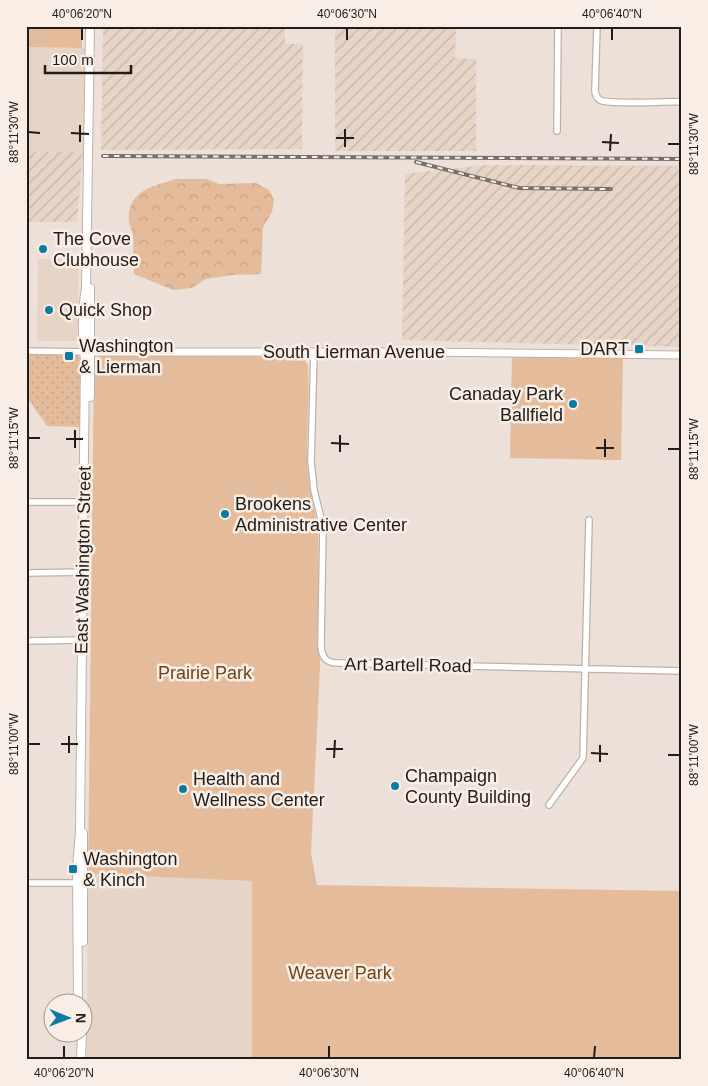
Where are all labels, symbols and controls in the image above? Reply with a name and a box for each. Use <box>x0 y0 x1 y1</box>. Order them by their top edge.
text: 40°06'20"N <box>52 7 112 21</box>
text: 40°06'30"N <box>317 7 377 21</box>
text: 40°06'40"N <box>582 7 642 21</box>
scale bar <box>45 42 131 74</box>
text: 100 m <box>52 51 94 68</box>
text: 88°11'30"W <box>7 100 21 163</box>
text: 88°11'30"W <box>687 112 701 175</box>
place label: The Cove Clubhouse <box>53 229 139 270</box>
marker: The Cove Clubhouse <box>37 243 49 255</box>
place label: Quick Shop <box>59 300 152 320</box>
marker: Quick Shop <box>43 304 55 316</box>
place label: Washington & Lierman <box>79 336 173 377</box>
place label: DART <box>580 339 629 359</box>
street label: South Lierman Avenue <box>263 342 445 362</box>
marker: DART <box>633 343 645 355</box>
marker: Washington & Lierman <box>63 350 75 362</box>
place label: Canaday Park Ballfield <box>449 384 564 425</box>
marker: Canaday Park Ballfield <box>567 398 579 410</box>
text: 88°11'15"W <box>7 406 21 469</box>
text: 88°11'15"W <box>687 417 701 480</box>
street label: East Washington Street <box>71 466 95 654</box>
place label: Brookens Administrative Center <box>235 494 407 535</box>
marker: Brookens Administrative Center <box>219 508 231 520</box>
street label: Art Bartell Road <box>344 654 472 676</box>
park label: Prairie Park <box>158 663 253 683</box>
text: 88°11'00"W <box>7 712 21 775</box>
text: 88°11'00"W <box>687 723 701 786</box>
place label: Champaign County Building <box>405 766 531 807</box>
place label: Health and Wellness Center <box>193 769 325 810</box>
marker: Champaign County Building <box>389 780 401 792</box>
marker: Health and Wellness Center <box>177 783 189 795</box>
place label: Washington & Kinch <box>83 849 177 890</box>
marker: Washington & Kinch <box>67 863 79 875</box>
park label: Weaver Park <box>288 963 393 983</box>
north arrow <box>42 994 92 1044</box>
text: N <box>73 1013 89 1023</box>
text: 40°06'20"N <box>34 1066 94 1080</box>
text: 40°06'30"N <box>299 1066 359 1080</box>
text: 40°06'40"N <box>564 1066 624 1080</box>

